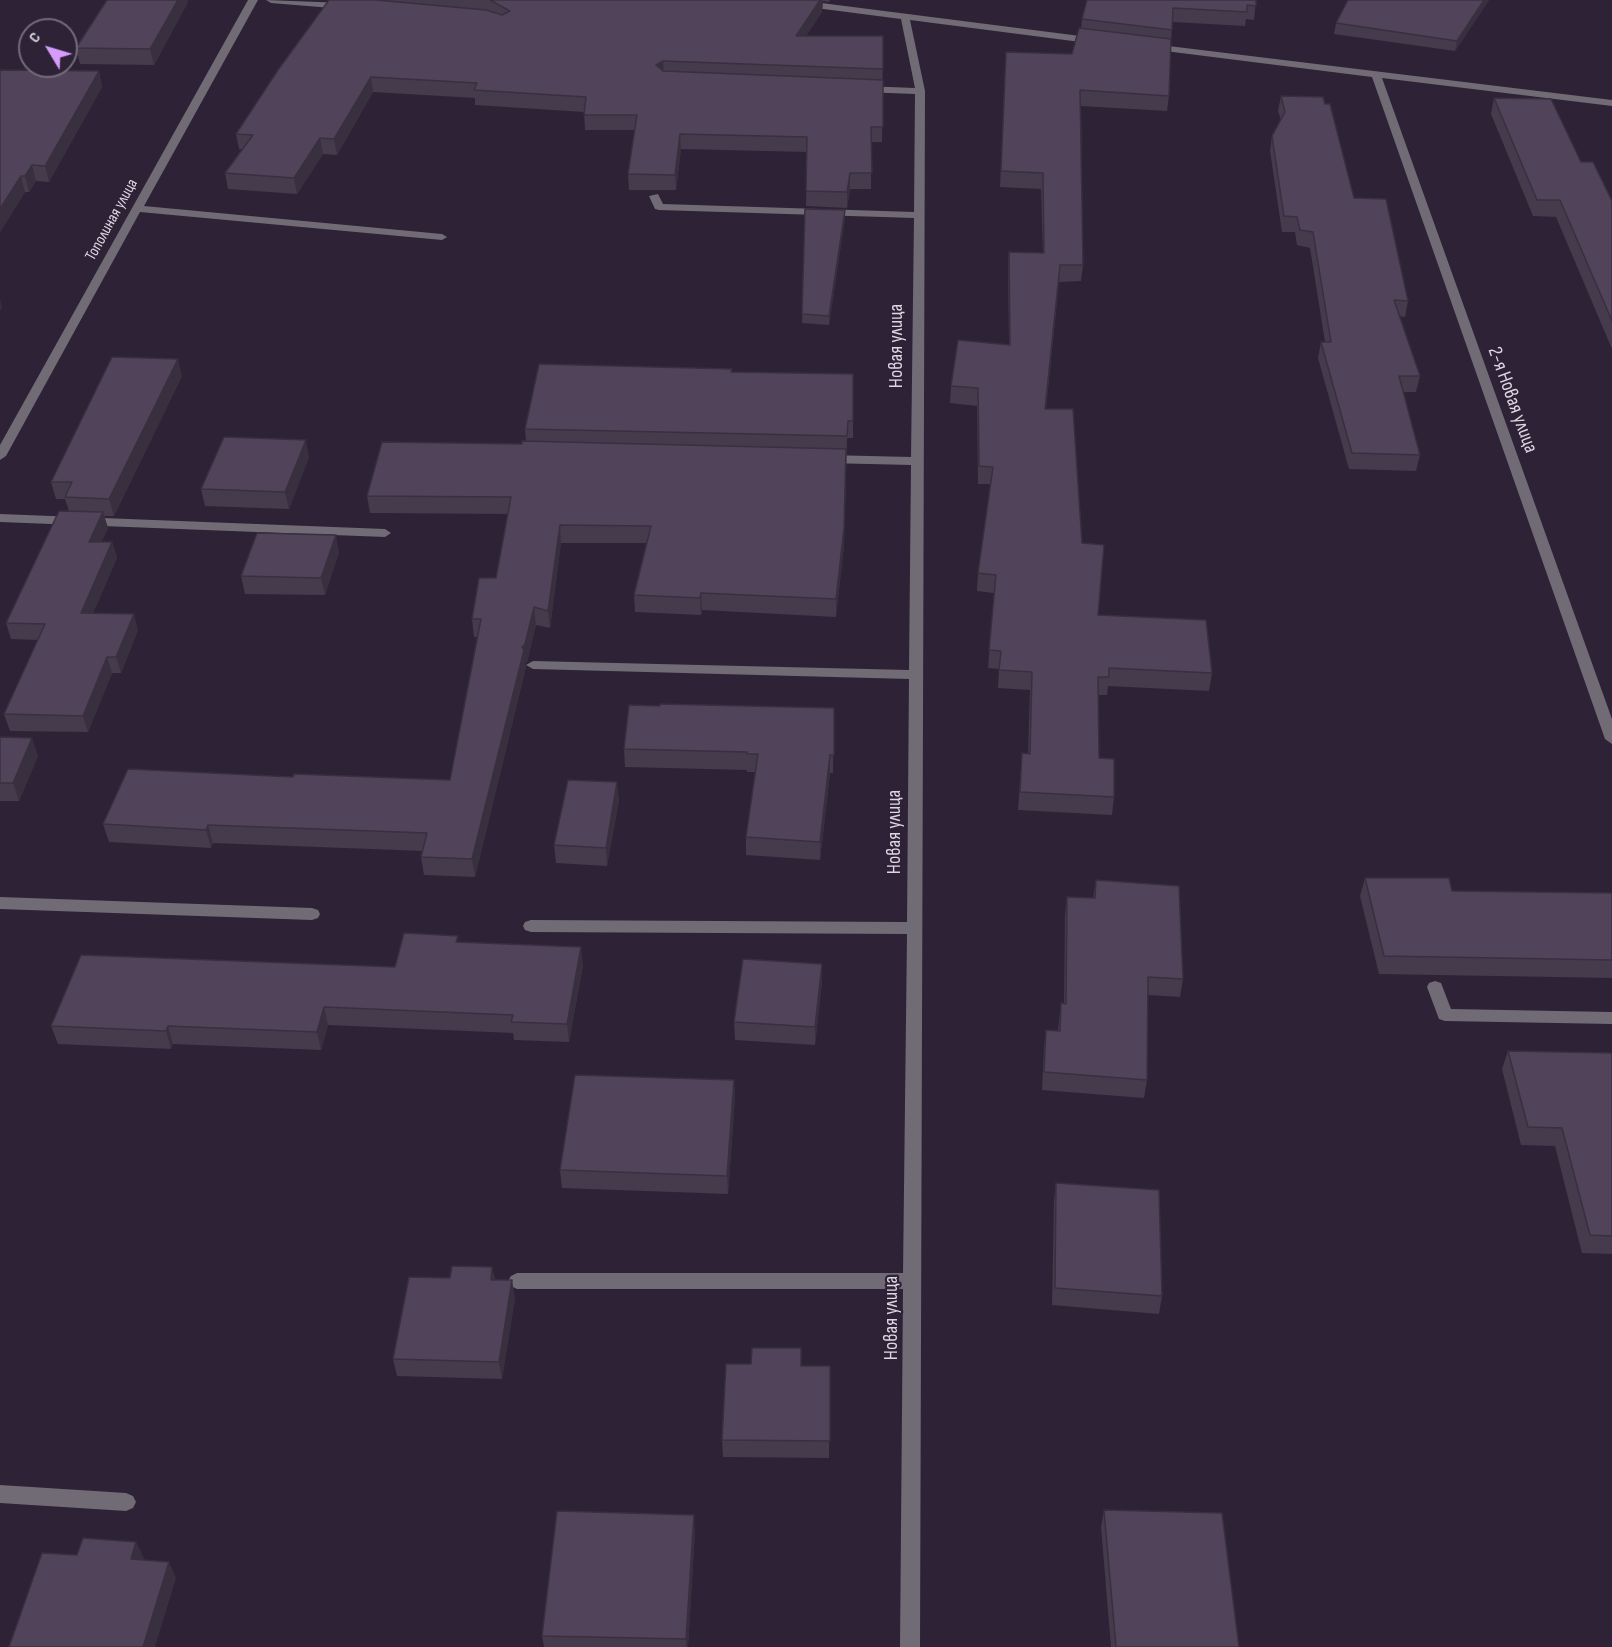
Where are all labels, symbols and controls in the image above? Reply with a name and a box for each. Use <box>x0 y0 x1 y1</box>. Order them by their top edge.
north arrow <box>18 18 78 78</box>
text: С <box>25 29 45 47</box>
street label: Тополиная улица <box>82 176 142 264</box>
street label: Новая улица <box>885 304 909 388</box>
street label: 2-я Новая улица <box>1482 344 1542 456</box>
street label: Новая улица <box>883 790 907 874</box>
street label: Новая улица <box>880 1276 904 1360</box>

